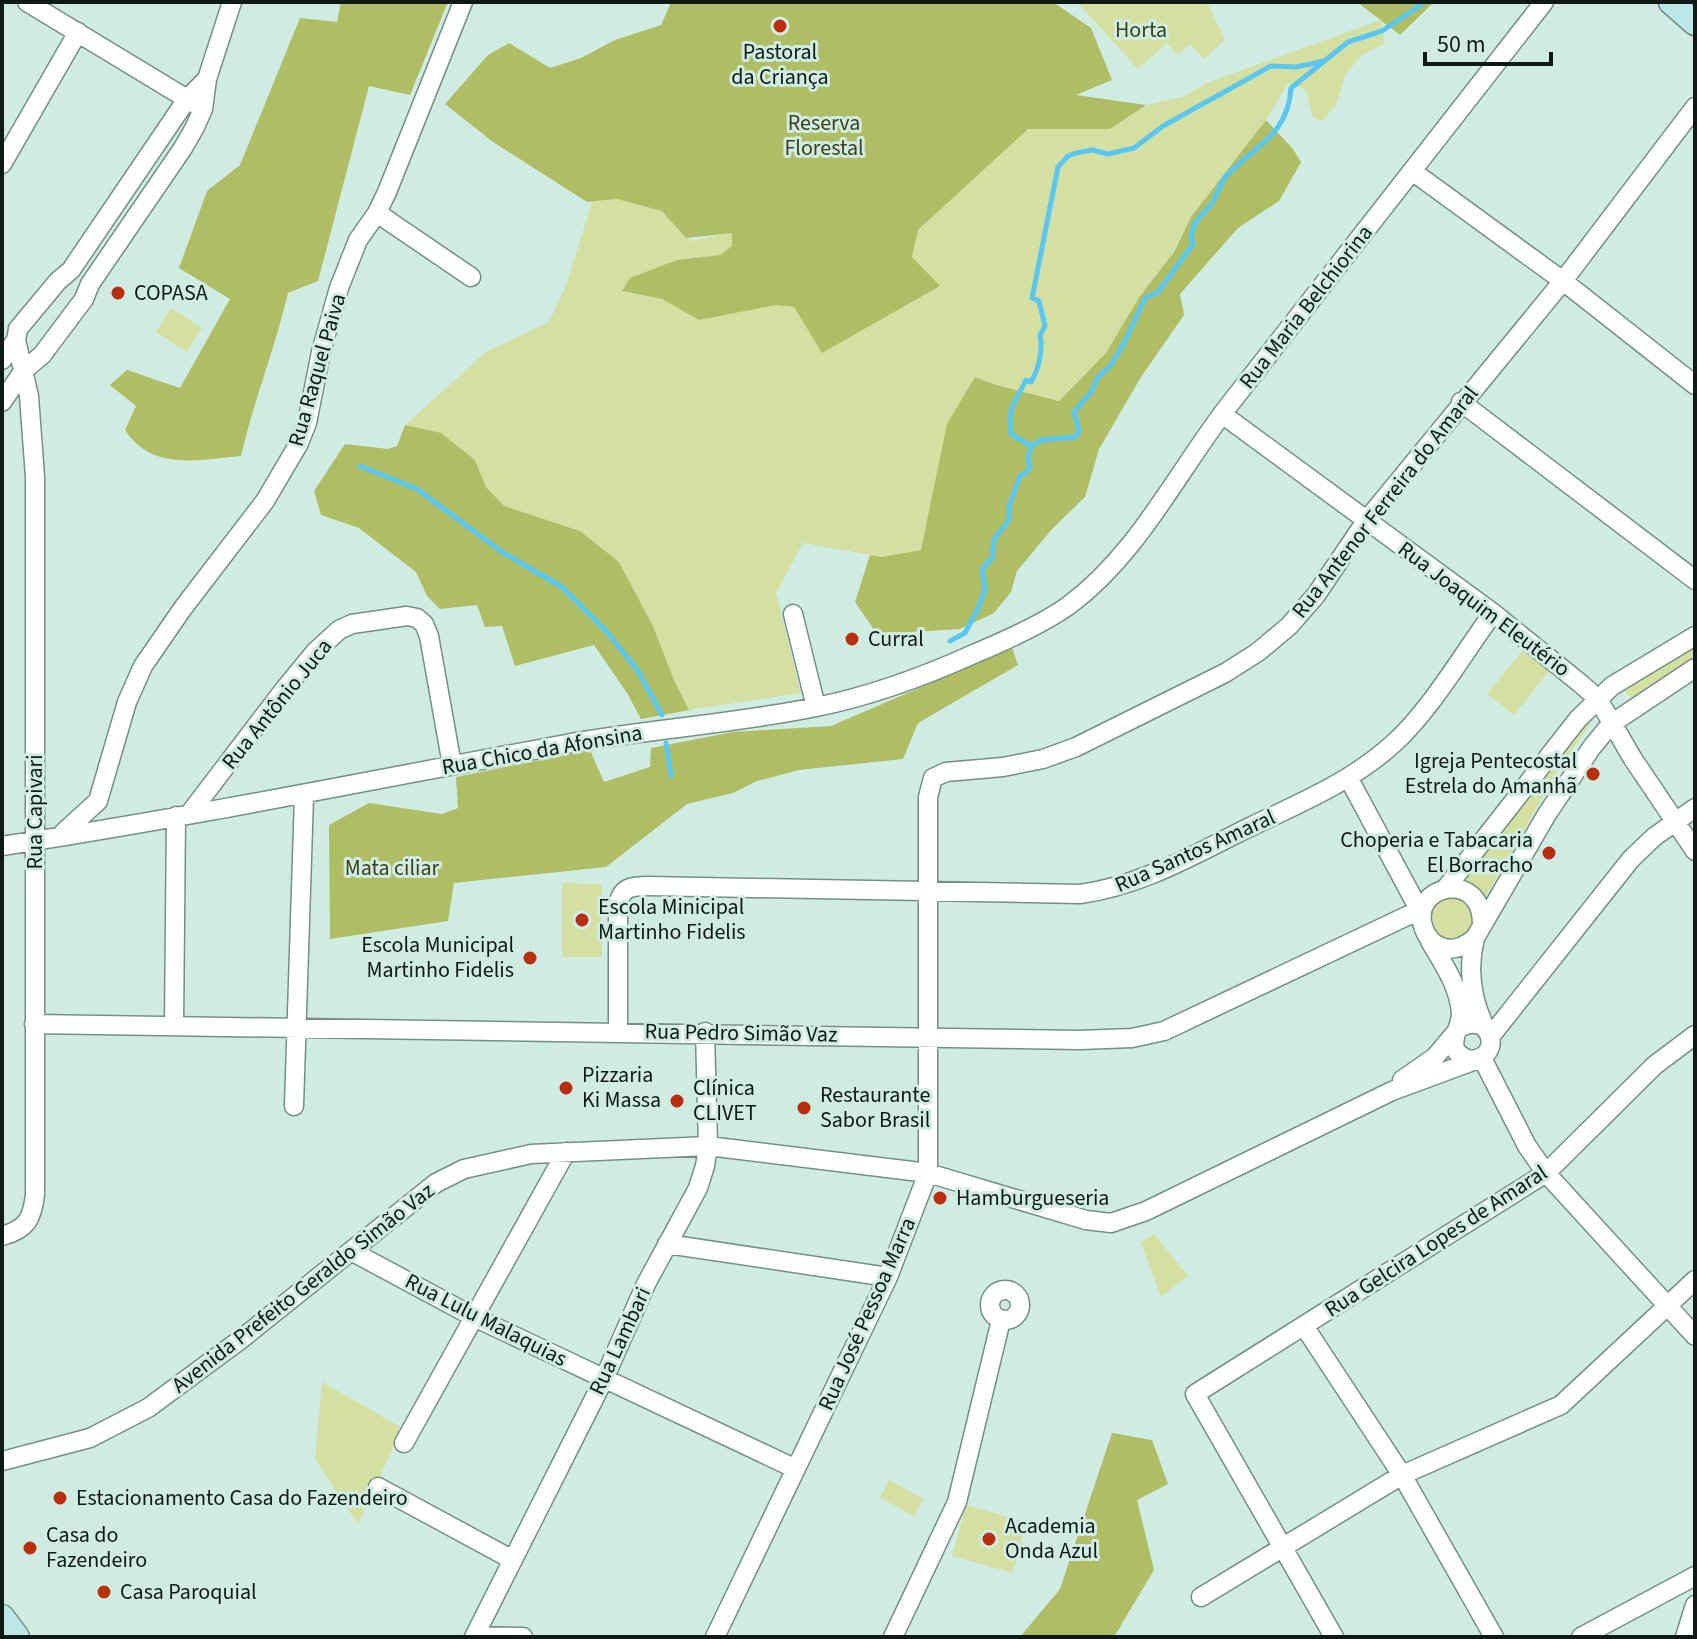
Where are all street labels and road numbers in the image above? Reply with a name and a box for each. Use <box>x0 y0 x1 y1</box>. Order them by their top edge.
street label: Rua Maria Belchiorina <box>1232 218 1380 396</box>
street label: Rua Raquel Paiva <box>280 290 354 450</box>
street label: Rua Antenor Ferreira do Amaral <box>1284 379 1486 625</box>
street label: Rua Joaquim Eleutério <box>1391 533 1577 685</box>
street label: Rua Antônio Juca <box>214 632 340 776</box>
street label: Rua Chico da Afonsina <box>439 717 645 783</box>
street label: Rua Capivari <box>19 754 51 870</box>
street label: Rua Santos Amaral <box>1110 801 1280 901</box>
street label: Rua Pedro Simão Vaz <box>644 1015 838 1051</box>
street label: Rua Gelcira Lopes de Amaral <box>1318 1157 1554 1325</box>
street label: Avenida Prefeito Geraldo Simão Vaz <box>165 1175 441 1401</box>
street label: Rua José Pessoa Marra <box>810 1212 924 1416</box>
street label: Rua Lulu Malaquias <box>399 1265 573 1375</box>
street label: Rua Lambari <box>581 1282 659 1400</box>

